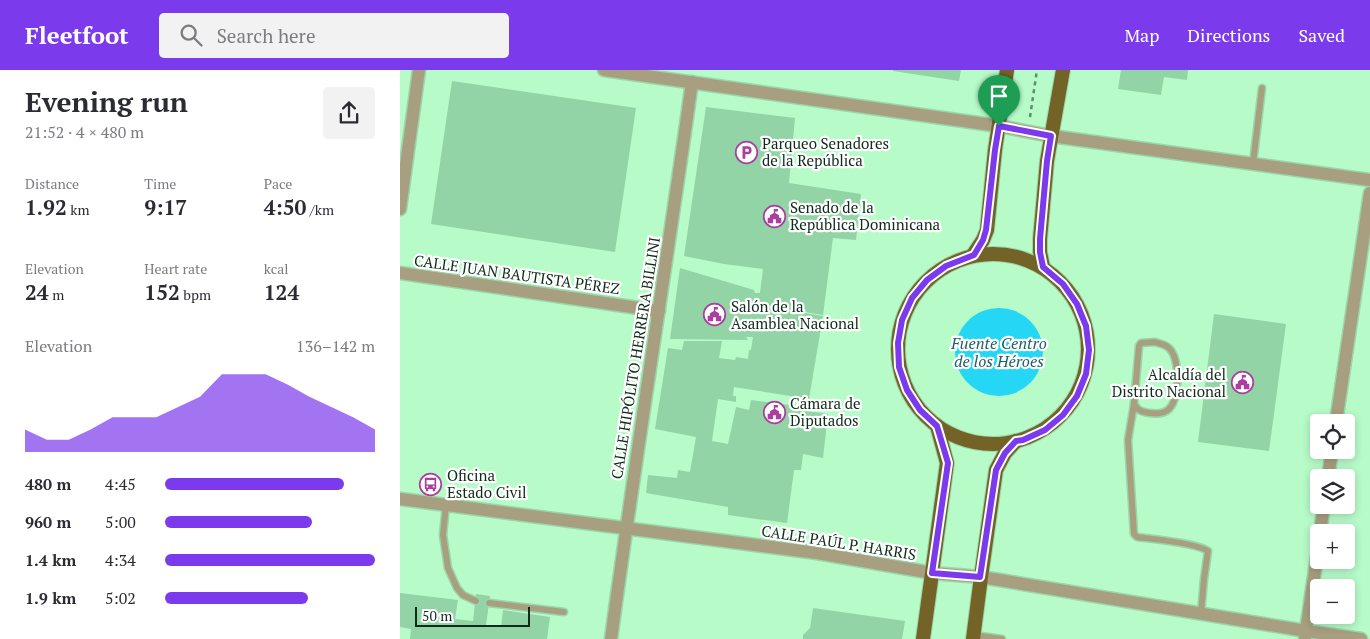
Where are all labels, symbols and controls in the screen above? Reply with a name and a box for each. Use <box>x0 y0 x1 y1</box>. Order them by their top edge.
search box <box>159 13 509 58</box>
text: Fleetfoot <box>25 19 129 51</box>
icon: search <box>177 21 205 49</box>
text: Search here <box>217 23 315 48</box>
text: Map <box>1124 23 1159 47</box>
text: Directions <box>1187 23 1270 47</box>
text: Saved <box>1298 23 1345 47</box>
pin <box>978 75 1020 126</box>
icon: arrive <box>985 82 1013 110</box>
text: Evening run <box>25 83 188 120</box>
button: share <box>323 87 375 139</box>
text: 21:52 · 4 × 480 m <box>25 121 144 143</box>
place label: Parqueo Senadores de la República <box>762 133 889 170</box>
parking icon: Parqueo Senadores de la República <box>734 140 758 164</box>
text: Distance <box>25 174 79 193</box>
text: Time <box>144 174 176 193</box>
text: Pace <box>264 174 292 193</box>
text: 1.92 <box>25 193 67 221</box>
text: 9:17 <box>144 193 187 221</box>
text: 4:50 <box>264 193 306 221</box>
place label: Senado de la República Dominicana <box>790 197 941 234</box>
text: km <box>67 200 90 219</box>
text: /km <box>306 200 334 219</box>
public building icon: Senado de la República Dominicana <box>762 204 786 228</box>
street label: CALLE HIPÓLITO HERRERA BILLINI <box>606 236 664 480</box>
street label: CALLE JUAN BAUTISTA PÉREZ <box>413 250 621 298</box>
text: Elevation <box>25 259 84 278</box>
text: Heart rate <box>144 259 207 278</box>
text: kcal <box>264 259 289 278</box>
text: 24 <box>25 278 49 306</box>
text: 152 <box>144 278 180 306</box>
text: 124 <box>264 278 299 306</box>
text: m <box>49 285 64 304</box>
text: bpm <box>180 285 211 304</box>
place label: Salón de la Asamblea Nacional <box>731 296 859 333</box>
public building icon: Salón de la Asamblea Nacional <box>703 303 727 327</box>
water label: Fuente Centro de los Héroes <box>950 332 1047 372</box>
text: Elevation <box>25 335 92 357</box>
text: 136–142 m <box>296 335 375 357</box>
place label: Alcaldía del Distrito Nacional <box>1112 364 1226 401</box>
public building icon: Alcaldía del Distrito Nacional <box>1230 371 1254 395</box>
place label: Cámara de Diputados <box>790 393 861 430</box>
public building icon: Cámara de Diputados <box>762 400 786 424</box>
map controls <box>1310 414 1355 624</box>
button: locate <box>1310 414 1355 459</box>
place label: Oficina Estado Civil <box>447 465 526 502</box>
button: layers <box>1310 469 1355 514</box>
bus stop icon: Oficina Estado Civil <box>419 472 443 496</box>
text: 480 m <box>25 473 71 495</box>
text: 4:45 <box>105 473 136 495</box>
text: 960 m <box>25 511 71 533</box>
text: 5:00 <box>105 511 136 533</box>
street label: CALLE PAÚL P. HARRIS <box>760 520 918 564</box>
button: + <box>1310 524 1355 569</box>
text: 1.4 km <box>25 549 76 571</box>
text: 4:34 <box>105 549 136 571</box>
button: − <box>1310 579 1355 624</box>
text: 1.9 km <box>25 587 76 609</box>
text: 5:02 <box>105 587 136 609</box>
scale bar <box>415 604 530 627</box>
text: 50 m <box>422 606 452 625</box>

